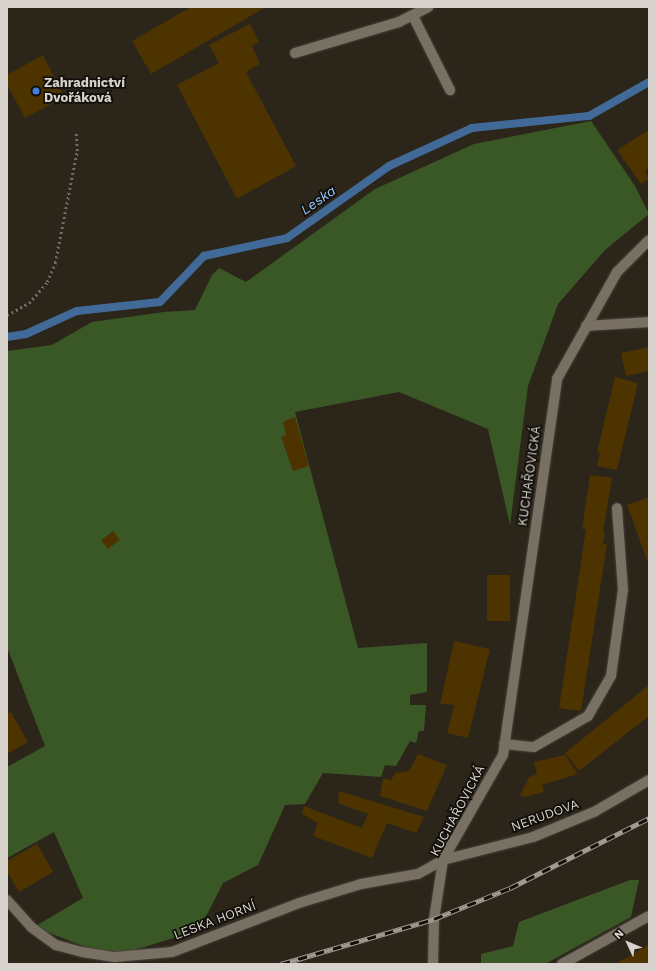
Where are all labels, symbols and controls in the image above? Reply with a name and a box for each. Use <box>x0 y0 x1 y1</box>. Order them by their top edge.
place label: Zahradnictví Dvořáková <box>44 76 125 107</box>
marker: Zahradnictví Dvořáková <box>31 86 41 96</box>
water label: Leska <box>297 182 339 218</box>
street label: KUCHAŘOVICKÁ <box>515 425 545 527</box>
street label: KUCHAŘOVICKÁ <box>427 763 489 859</box>
street label: NERUDOVA <box>509 797 581 835</box>
street label: LESKA HORNÍ <box>171 898 259 944</box>
north arrow <box>608 923 648 963</box>
text: N <box>611 927 627 942</box>

